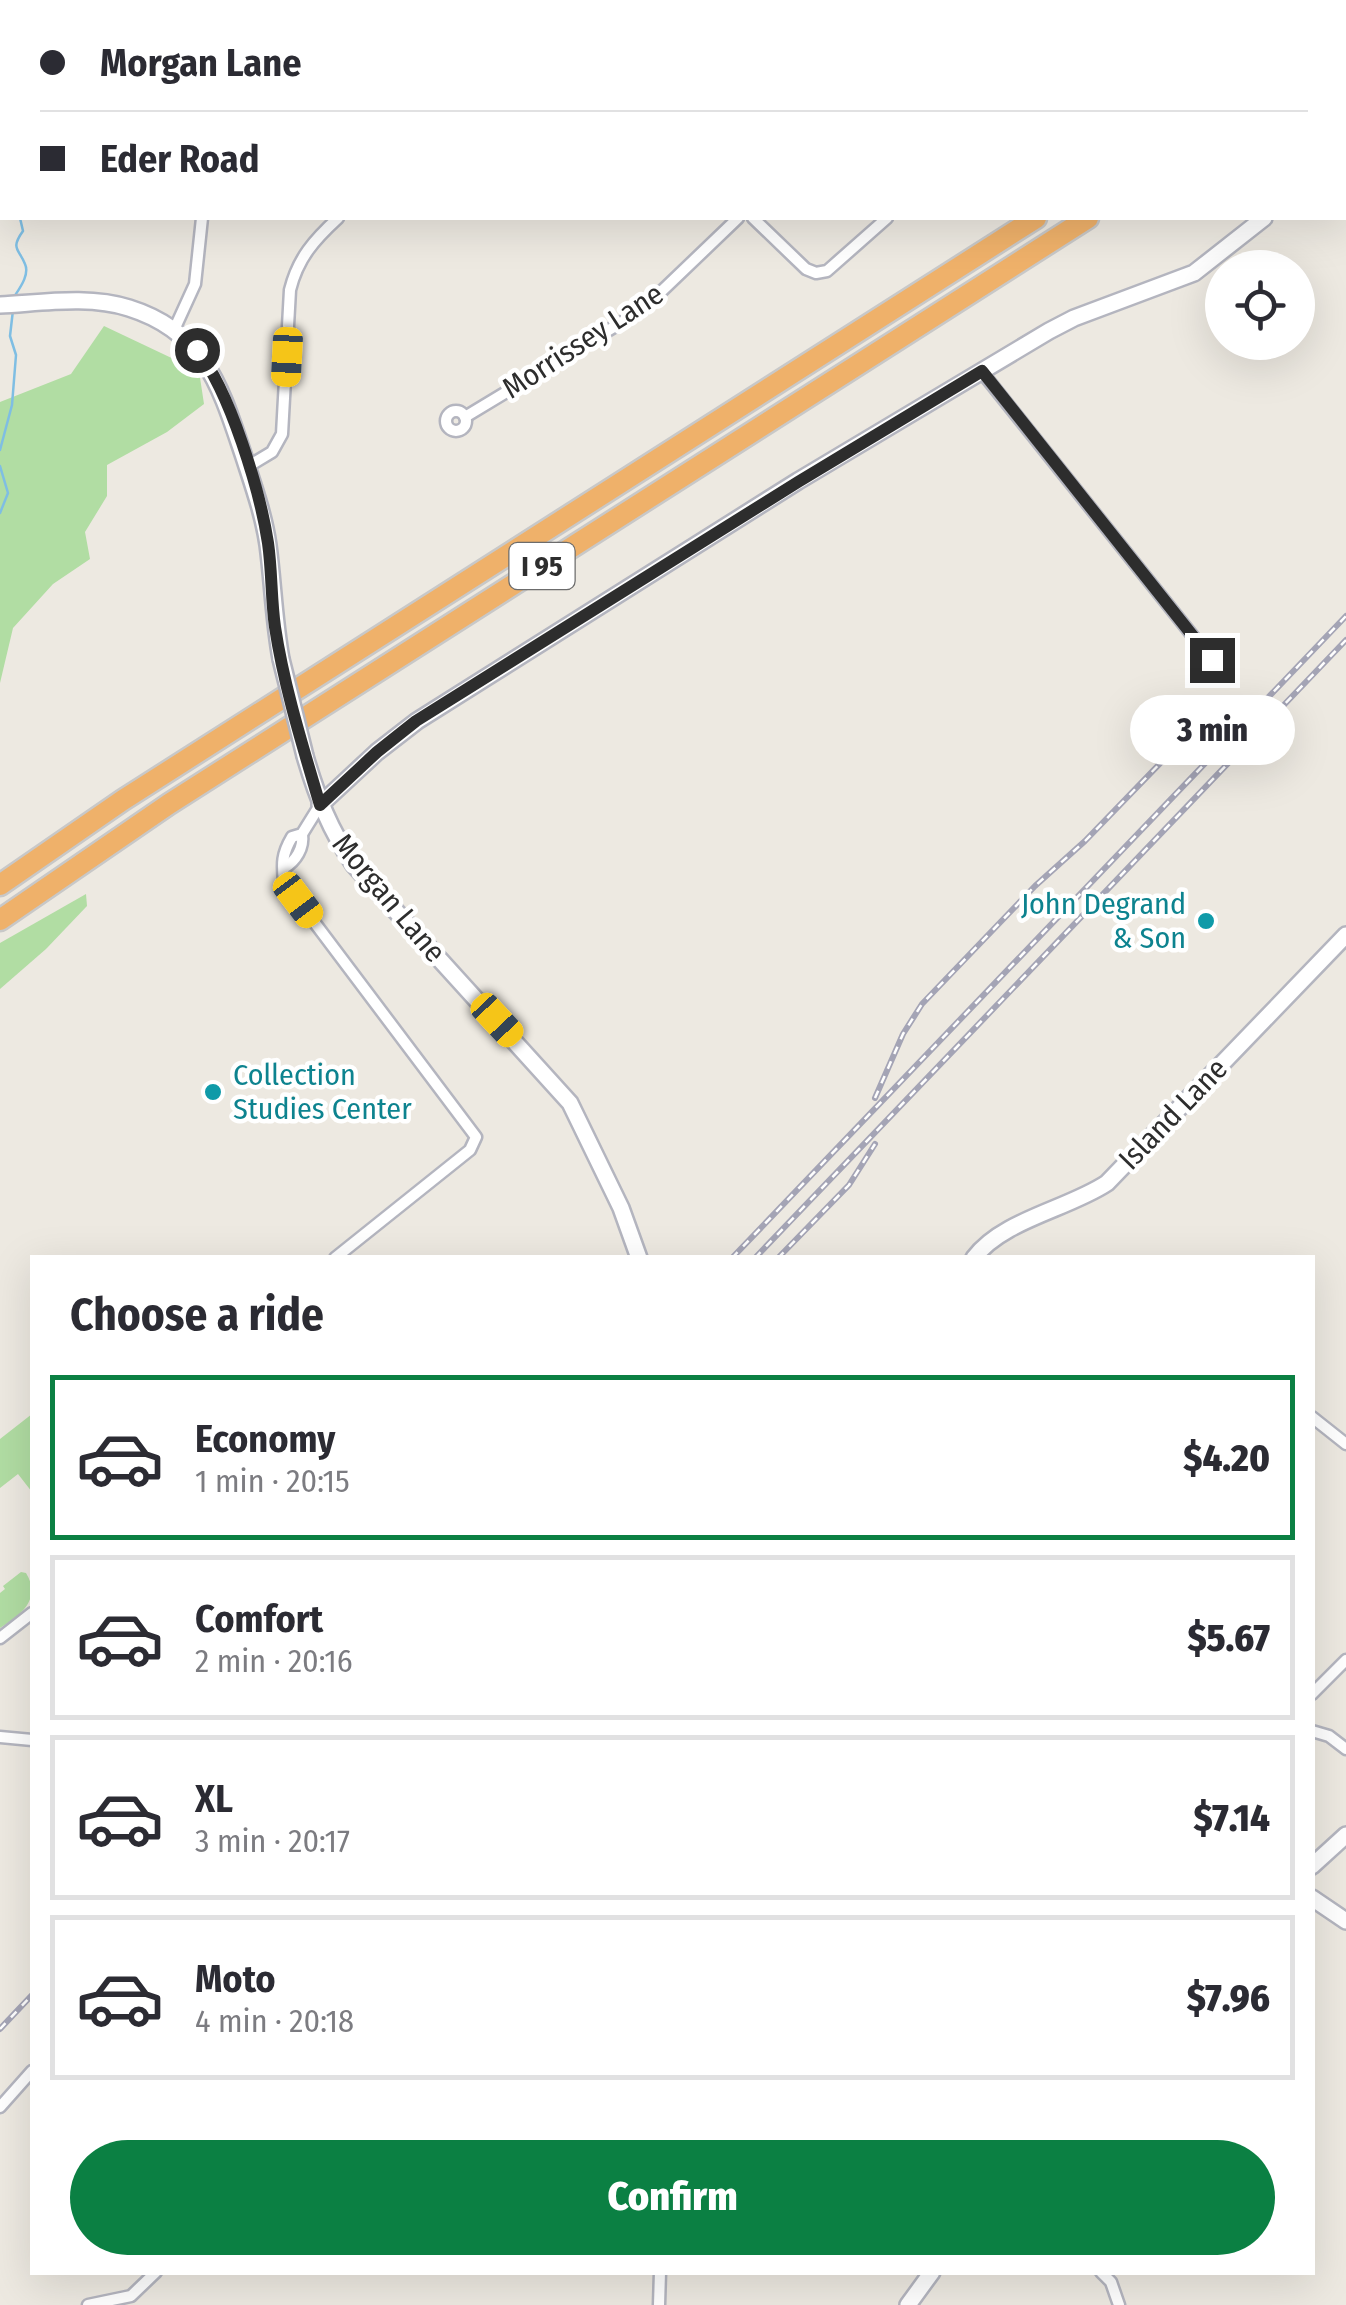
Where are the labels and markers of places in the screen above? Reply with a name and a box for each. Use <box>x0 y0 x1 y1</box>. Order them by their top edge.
place label: John Degrand & Son <box>1021 886 1186 956</box>
marker: John Degrand & Son <box>1195 910 1217 932</box>
place label: Collection Studies Center <box>233 1057 412 1127</box>
marker: Collection Studies Center <box>202 1081 224 1103</box>

